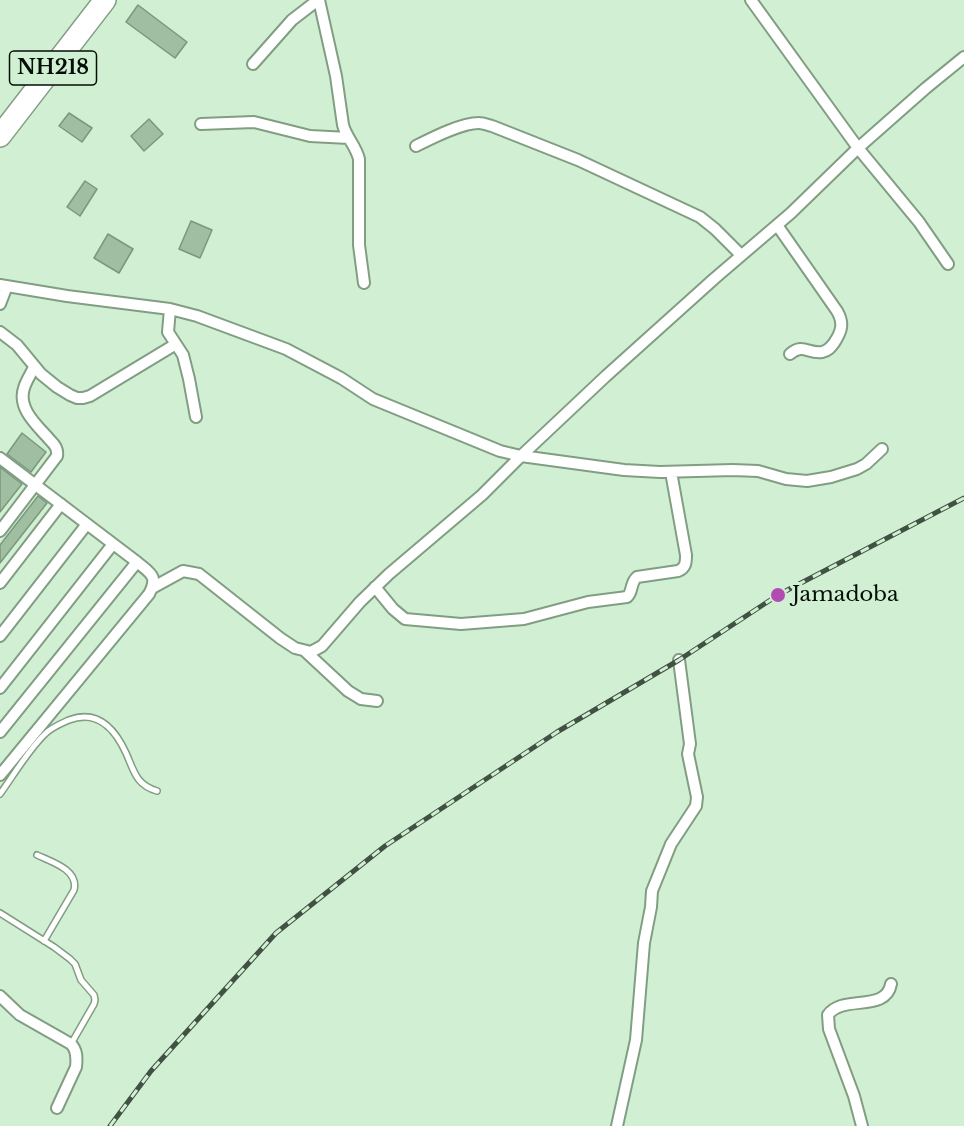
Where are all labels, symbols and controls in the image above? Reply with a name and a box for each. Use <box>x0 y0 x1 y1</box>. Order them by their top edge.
road number: NH218 <box>10 51 97 85</box>
place label: Jamadoba <box>792 582 899 608</box>
marker: Jamadoba <box>769 586 787 604</box>

